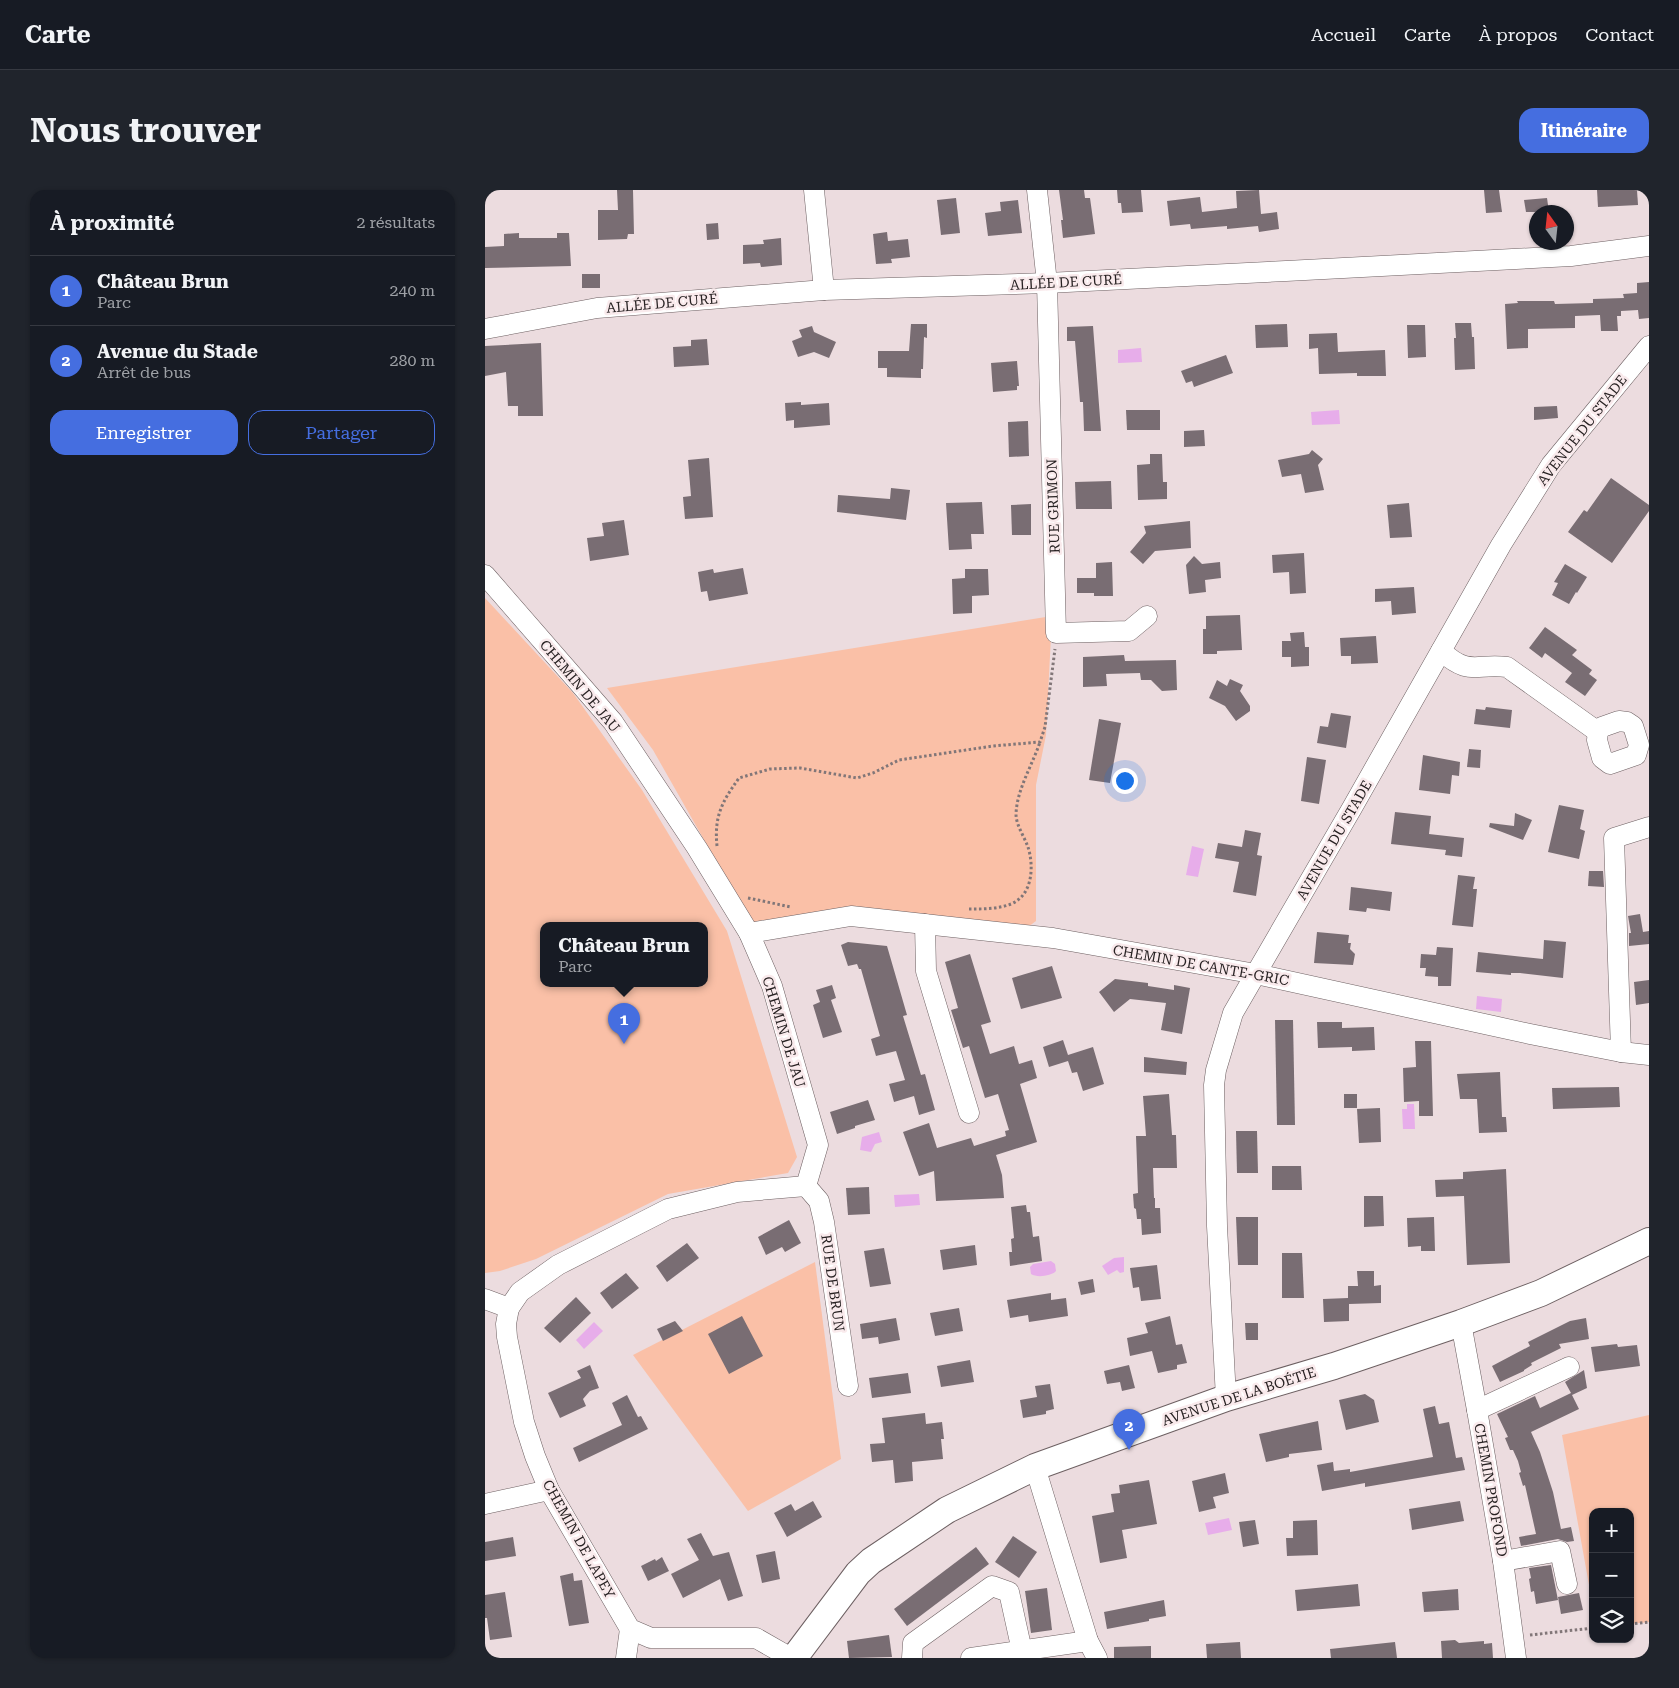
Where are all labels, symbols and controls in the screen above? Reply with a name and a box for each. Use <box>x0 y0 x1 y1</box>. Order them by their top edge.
text: Carte <box>25 21 91 49</box>
text: Accueil <box>1311 24 1376 45</box>
text: Carte <box>1404 24 1451 45</box>
text: À propos <box>1479 24 1557 45</box>
text: Contact <box>1585 24 1654 45</box>
button: Itinéraire <box>1519 108 1649 153</box>
text: Nous trouver <box>30 110 261 151</box>
north arrow <box>1529 205 1574 250</box>
text: À proximité <box>50 211 174 235</box>
text: 2 résultats <box>356 213 435 232</box>
text: Château Brun <box>97 270 229 293</box>
street label: ALLÉE DE CURÉ <box>1010 271 1122 293</box>
text: 1 <box>62 281 70 300</box>
text: 240 m <box>389 281 435 300</box>
street label: ALLÉE DE CURÉ <box>606 290 718 316</box>
text: Parc <box>97 293 131 312</box>
text: Avenue du Stade <box>97 340 258 363</box>
text: 2 <box>62 351 70 370</box>
text: 280 m <box>389 351 435 370</box>
text: Arrêt de bus <box>97 363 191 382</box>
street label: AVENUE DU STADE <box>1534 372 1630 488</box>
button: Enregistrer <box>50 410 238 455</box>
button: Partager <box>248 410 435 455</box>
street label: RUE GRIMON <box>1043 458 1063 554</box>
street label: CHEMIN DE JAU <box>537 637 623 735</box>
your location <box>1112 768 1138 794</box>
street label: AVENUE DU STADE <box>1293 777 1375 903</box>
popup <box>540 922 708 987</box>
text: Château Brun <box>558 934 690 957</box>
street label: CHEMIN DE CANTE-GRIC <box>1112 942 1290 988</box>
text: Parc <box>558 957 592 976</box>
street label: CHEMIN DE JAU <box>759 974 809 1090</box>
pin: 1 <box>608 1003 640 1044</box>
street label: RUE DE BRUN <box>818 1233 848 1333</box>
street label: AVENUE DE LA BOÉTIE <box>1160 1364 1318 1428</box>
pin: 2 <box>1113 1409 1145 1450</box>
street label: CHEMIN PROFOND <box>1471 1422 1511 1558</box>
street label: CHEMIN DE LAPEY <box>540 1477 618 1601</box>
map controls <box>1589 1508 1634 1643</box>
button: + <box>1589 1508 1634 1553</box>
button: − <box>1589 1553 1634 1598</box>
button: layers <box>1589 1598 1634 1643</box>

